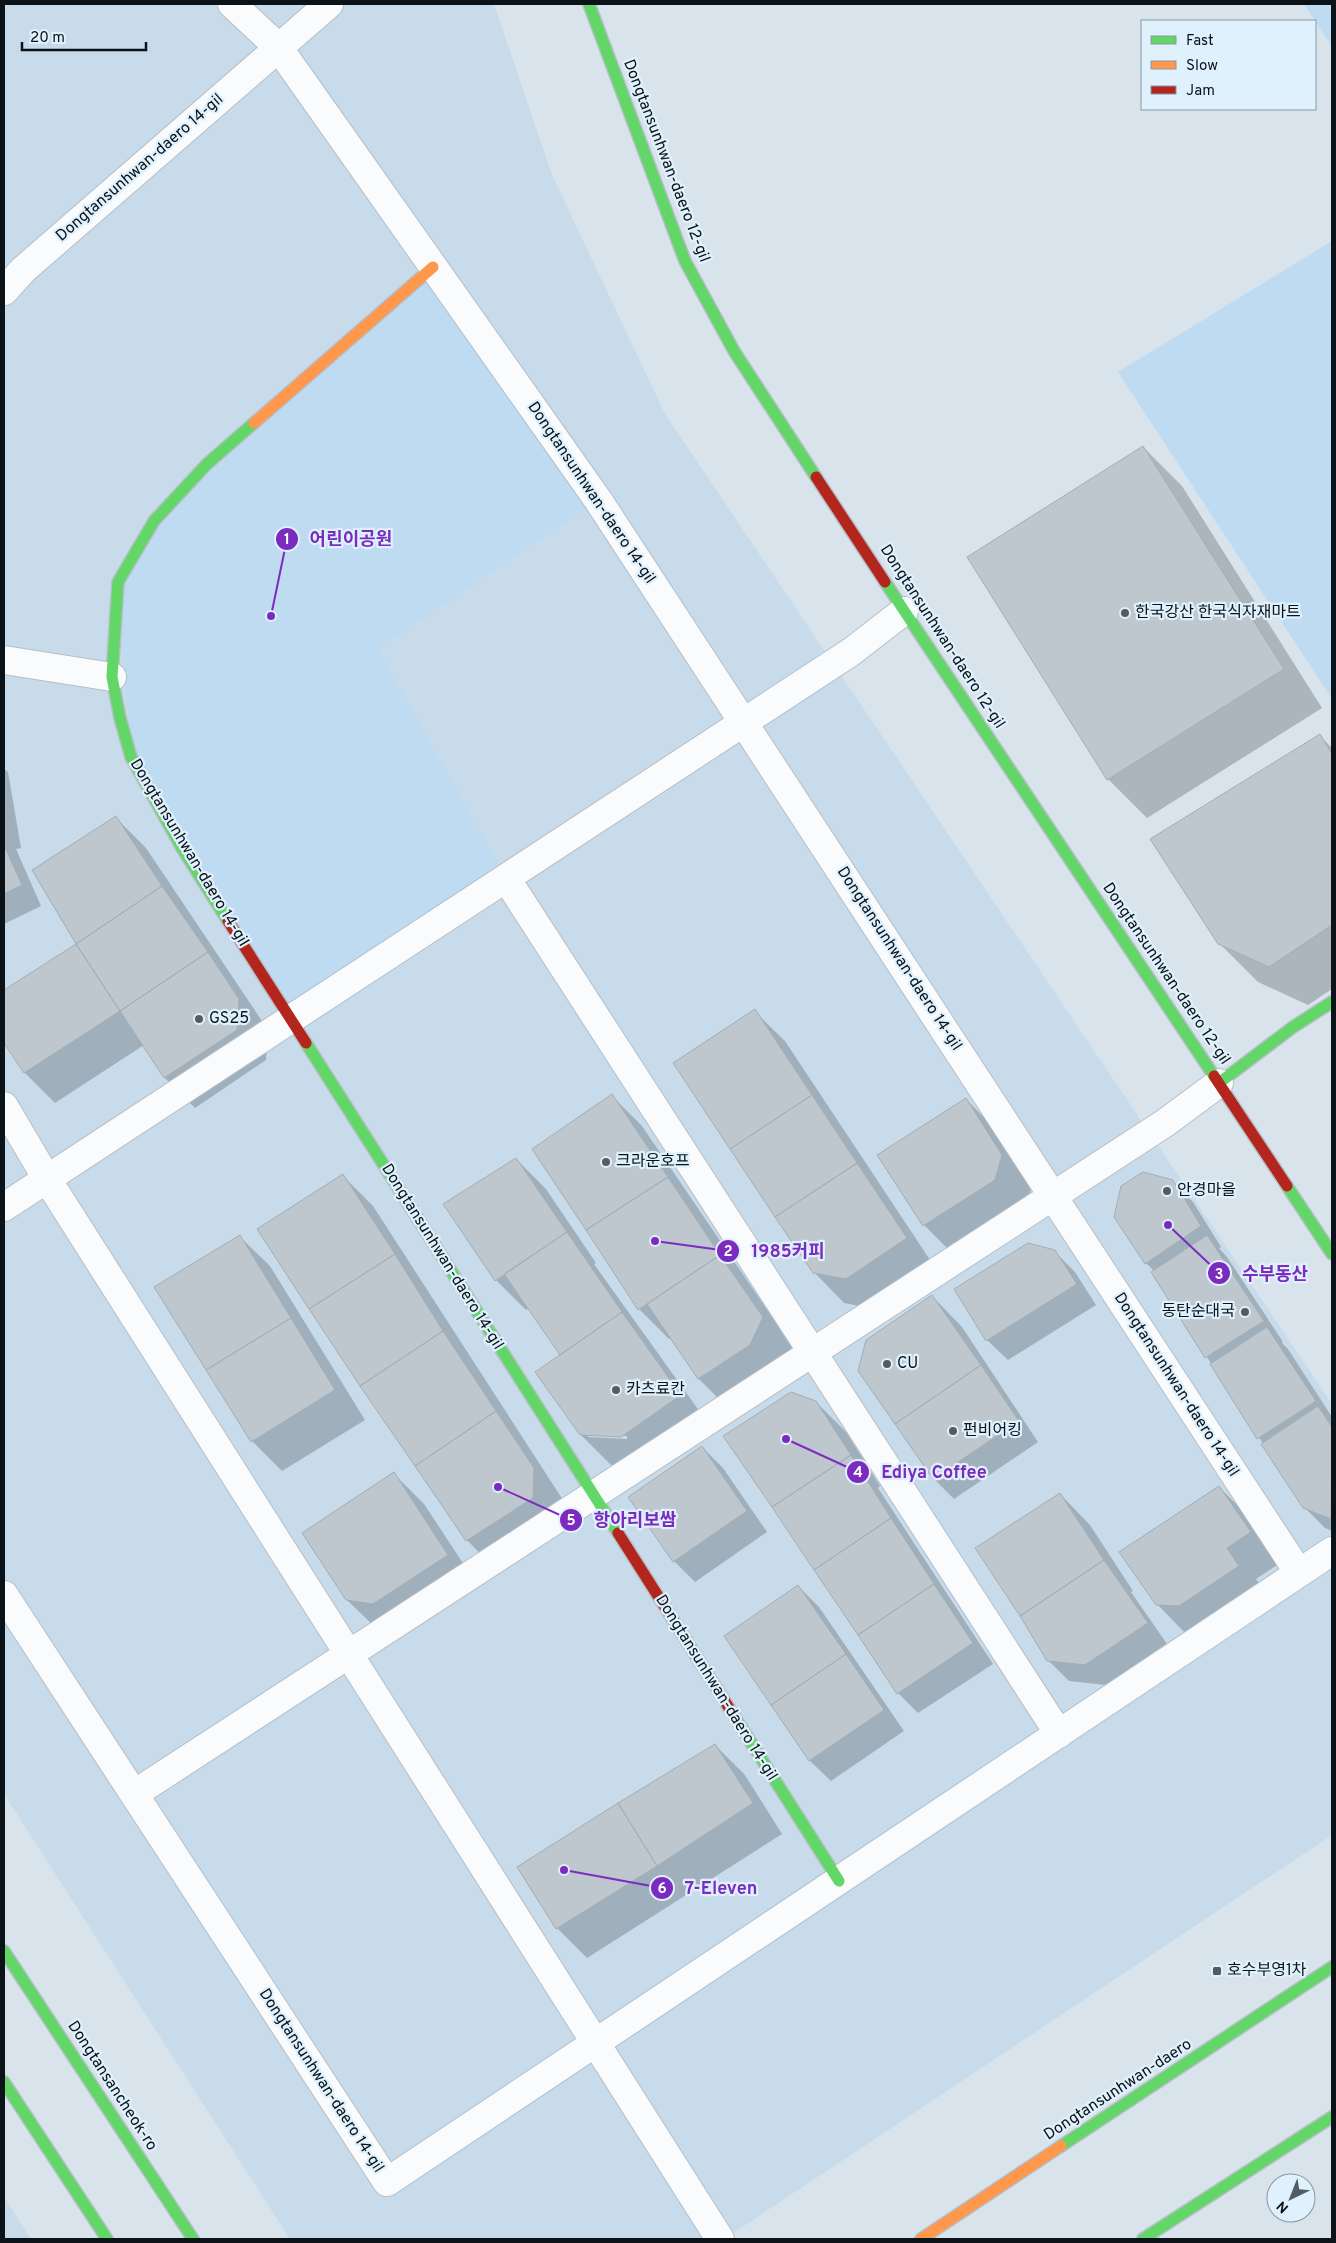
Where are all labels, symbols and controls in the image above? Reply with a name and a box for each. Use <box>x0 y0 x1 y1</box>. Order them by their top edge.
scale bar <box>22 20 146 52</box>
legend <box>1141 20 1316 110</box>
text: 20 m <box>30 29 65 48</box>
text: Fast <box>1186 32 1214 51</box>
street label: Dongtansunhwan-daero 12-gil <box>618 57 714 265</box>
text: Slow <box>1186 57 1218 76</box>
text: Jam <box>1186 82 1215 101</box>
street label: Dongtansunhwan-daero 14-gil <box>52 90 228 246</box>
street label: Dongtansunhwan-daero 14-gil <box>522 398 660 588</box>
callout: 어린이공원 <box>274 522 402 555</box>
text: 어린이공원 <box>310 529 392 552</box>
text: 1 <box>284 531 290 550</box>
street label: Dongtansunhwan-daero 12-gil <box>875 541 1009 733</box>
place label: 한국강산 한국식자재마트 <box>1135 603 1301 623</box>
marker: 한국강산 한국식자재마트 <box>1119 607 1131 619</box>
street label: Dongtansunhwan-daero 14-gil <box>125 756 253 950</box>
street label: Dongtansunhwan-daero 14-gil <box>832 863 966 1055</box>
street label: Dongtansunhwan-daero 12-gil <box>1097 879 1235 1069</box>
place label: GS25 <box>209 1009 249 1029</box>
marker: GS25 <box>193 1013 205 1025</box>
place label: 크라운호프 <box>616 1152 690 1172</box>
marker: 크라운호프 <box>600 1156 612 1168</box>
street label: Dongtansunhwan-daero 14-gil <box>376 1160 508 1354</box>
place label: 안경마을 <box>1177 1181 1236 1201</box>
marker: 안경마을 <box>1161 1185 1173 1197</box>
callout: 1985커피 <box>716 1234 835 1267</box>
text: 1985커피 <box>751 1241 825 1264</box>
text: 2 <box>723 1243 733 1262</box>
callout: 수부동산 <box>1207 1257 1318 1290</box>
text: 수부동산 <box>1242 1264 1309 1287</box>
text: 3 <box>1215 1266 1224 1285</box>
street label: Dongtansunhwan-daero 14-gil <box>1109 1289 1243 1481</box>
place label: 동탄순대국 <box>1161 1302 1235 1322</box>
marker: 동탄순대국 <box>1239 1306 1251 1318</box>
place label: CU <box>897 1354 918 1374</box>
marker: CU <box>881 1358 893 1370</box>
place label: 카츠료칸 <box>626 1380 685 1400</box>
marker: 카츠료칸 <box>610 1384 622 1396</box>
place label: 펀비어킹 <box>963 1421 1022 1441</box>
marker: 펀비어킹 <box>947 1425 959 1437</box>
callout: Ediya Coffee <box>846 1455 997 1488</box>
text: Ediya Coffee <box>881 1462 987 1485</box>
text: 4 <box>853 1464 863 1483</box>
callout: 항아리보쌈 <box>558 1504 686 1537</box>
text: 항아리보쌈 <box>594 1510 676 1533</box>
text: 5 <box>566 1512 576 1531</box>
street label: Dongtansunhwan-daero 14-gil <box>650 1591 782 1785</box>
callout: 7-Eleven <box>649 1871 767 1904</box>
text: 7-Eleven <box>685 1878 757 1901</box>
text: 6 <box>657 1880 667 1899</box>
place label: 호수부영1차 <box>1227 1961 1307 1981</box>
marker: 호수부영1차 <box>1211 1965 1223 1977</box>
street label: Dongtansunhwan-daero 14-gil <box>254 1985 388 2177</box>
street label: Dongtansancheok-ro <box>63 2017 161 2155</box>
street label: Dongtansunhwan-daero <box>1040 2035 1196 2145</box>
north arrow <box>1266 2173 1316 2223</box>
text: N <box>1274 2197 1293 2216</box>

